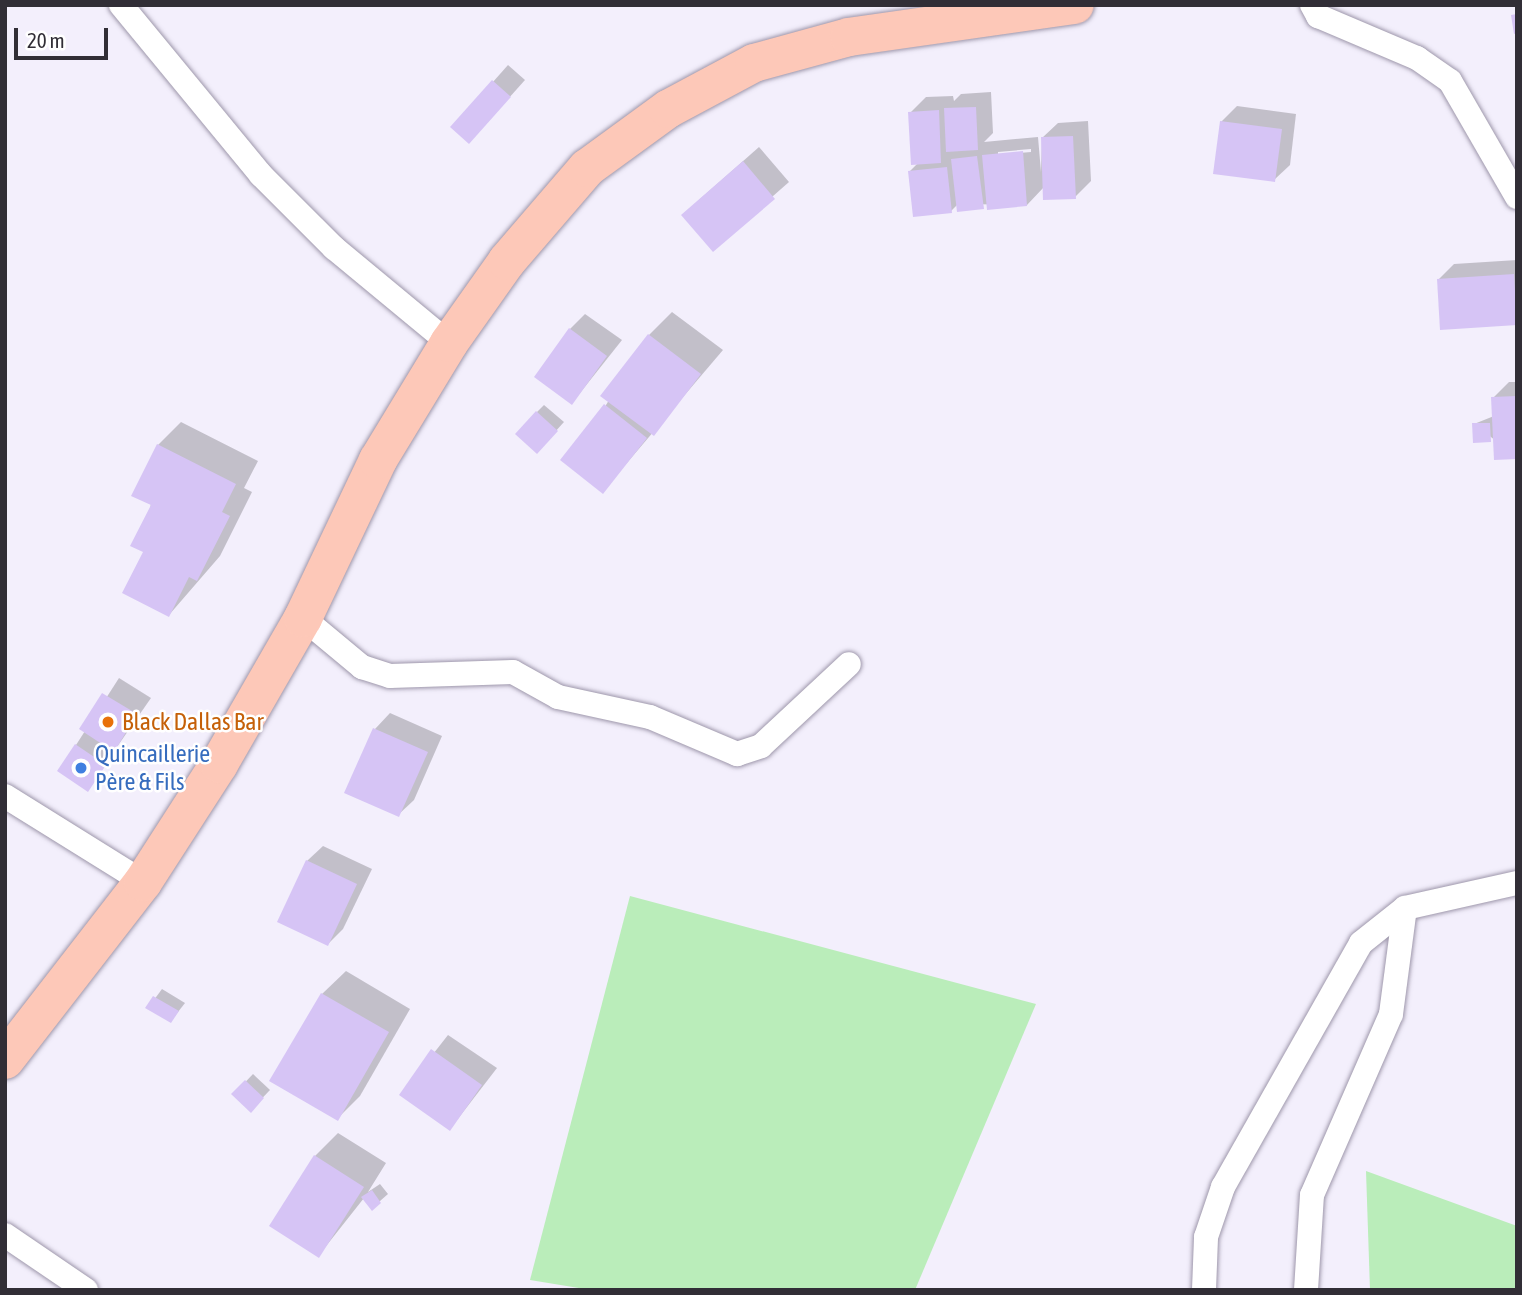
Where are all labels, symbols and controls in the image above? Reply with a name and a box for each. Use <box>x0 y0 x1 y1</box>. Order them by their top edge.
scale bar <box>18 14 112 58</box>
text: 20 m <box>27 28 65 52</box>
place label: Black Dallas Bar <box>122 708 263 736</box>
marker: Black Dallas Bar <box>100 714 116 730</box>
place label: Quincaillerie Père & Fils <box>95 740 210 796</box>
marker: Quincaillerie Père & Fils <box>73 760 89 776</box>

